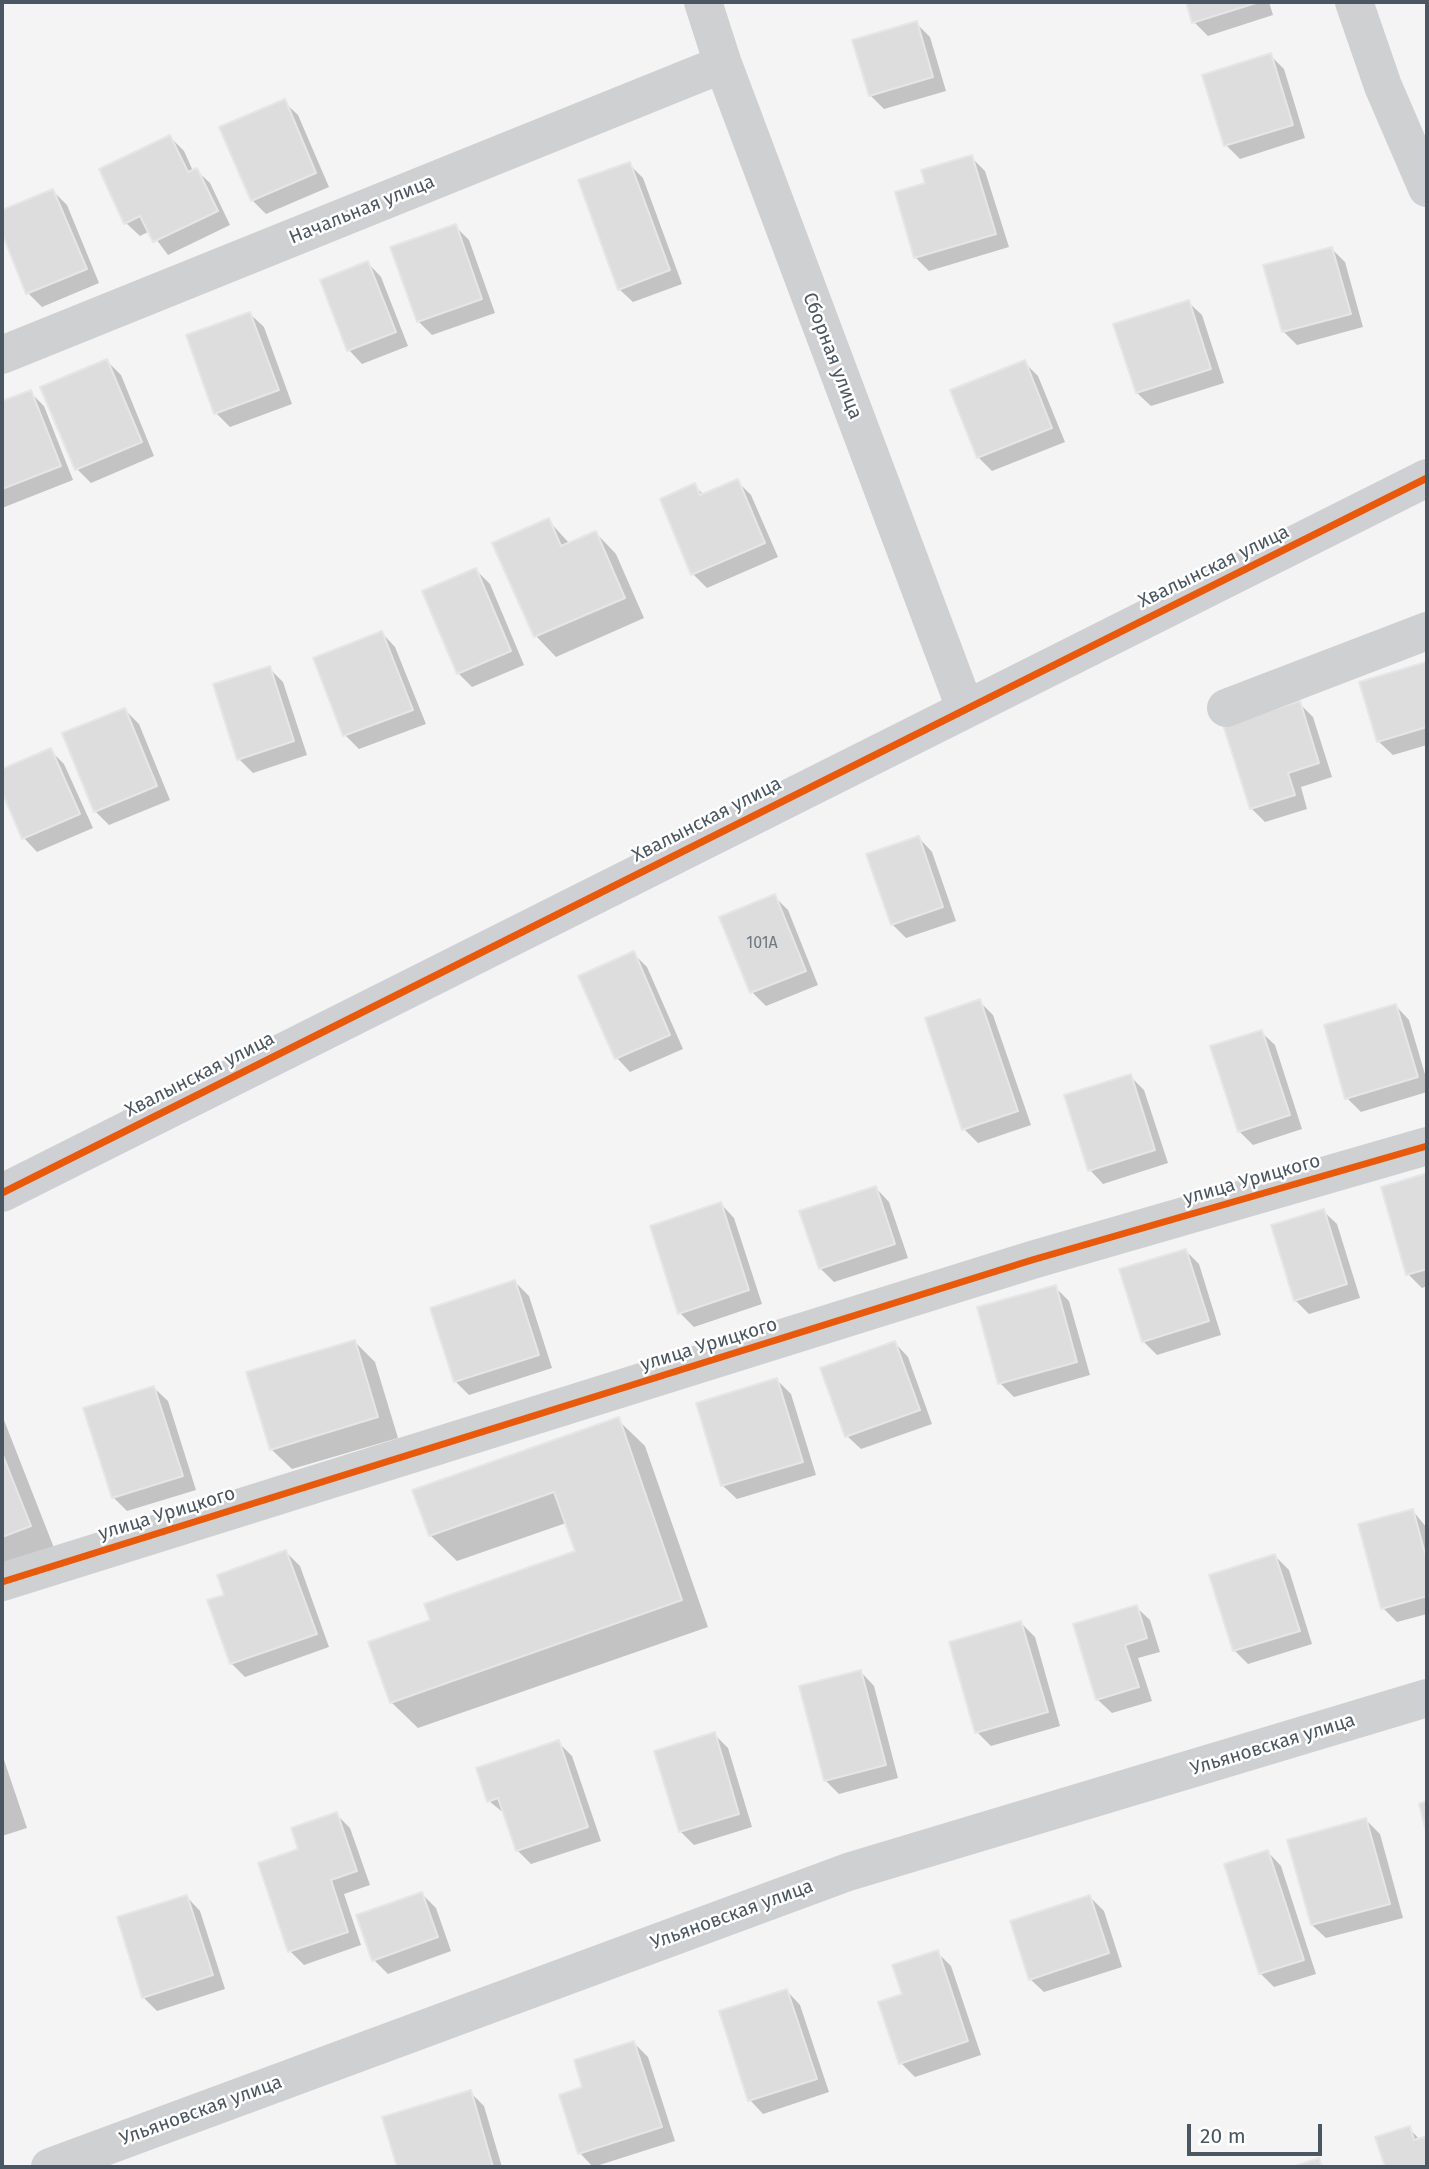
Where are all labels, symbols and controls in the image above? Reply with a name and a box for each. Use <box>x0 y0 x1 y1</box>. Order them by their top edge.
street label: Начальная улица <box>286 170 438 250</box>
street label: Сборная улица <box>797 289 867 423</box>
street label: Хвалынская улица <box>1135 521 1293 613</box>
street label: Хвалынская улица <box>628 772 786 868</box>
house number: 101А <box>746 934 778 954</box>
street label: Хвалынская улица <box>121 1027 279 1123</box>
street label: улица Урицкого <box>1181 1150 1323 1210</box>
street label: улица Урицкого <box>638 1313 780 1377</box>
street label: улица Урицкого <box>96 1482 238 1546</box>
street label: Ульяновская улица <box>1188 1709 1358 1781</box>
street label: Ульяновская улица <box>648 1875 816 1955</box>
street label: Ульяновская улица <box>117 2071 285 2151</box>
scale bar <box>1191 2110 1326 2154</box>
text: 20 m <box>1200 2123 1246 2149</box>

